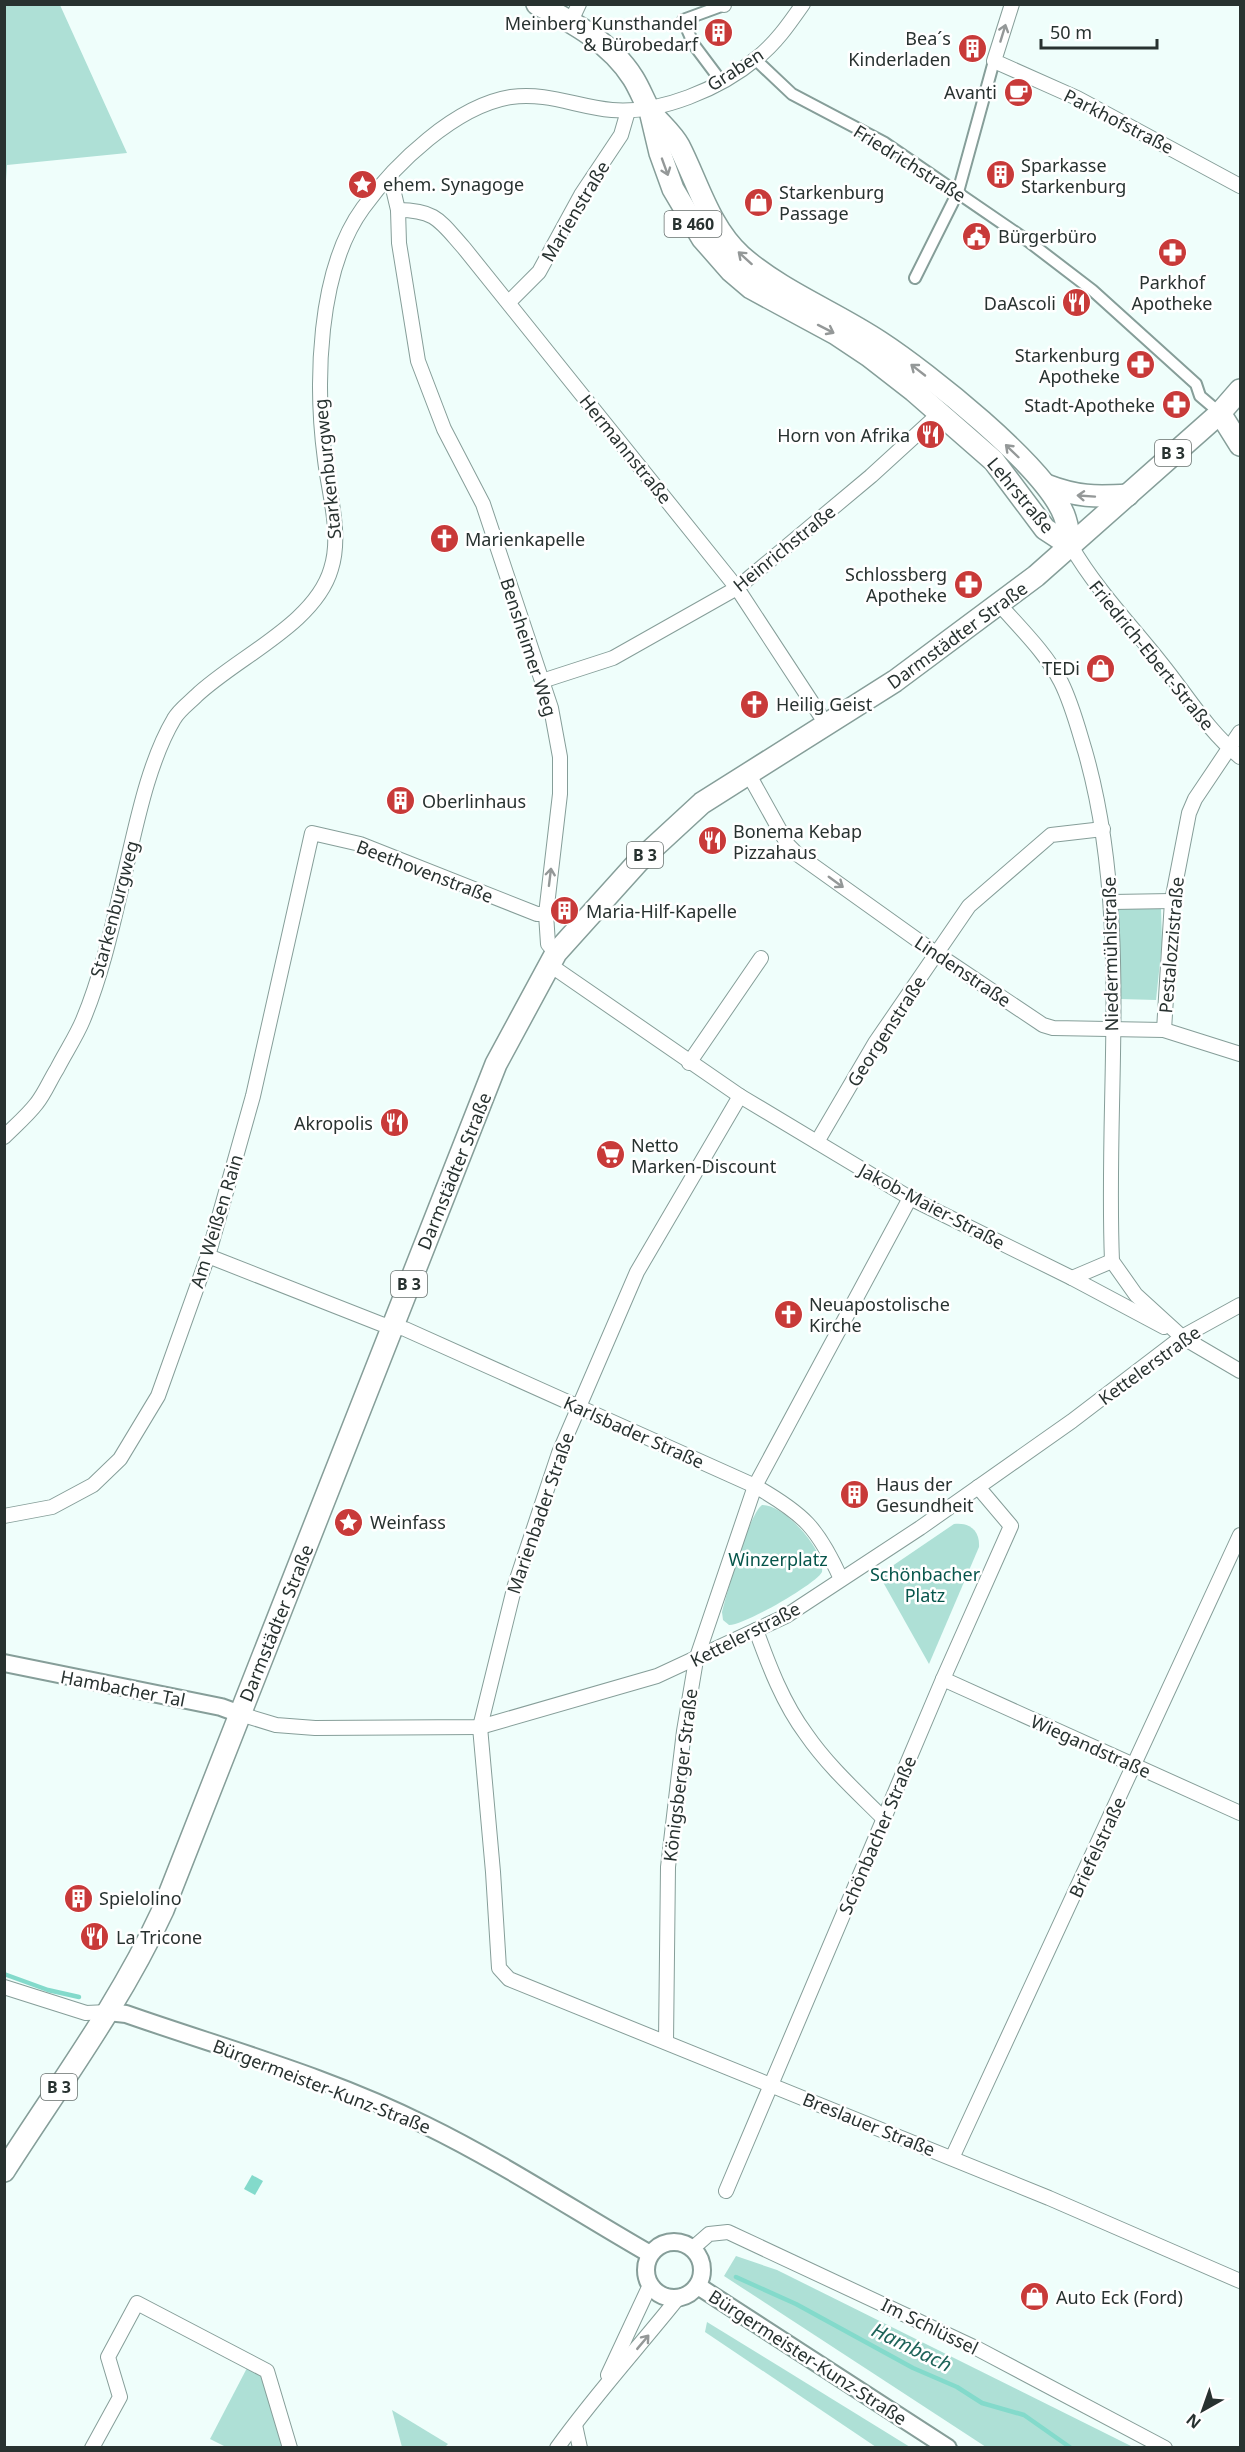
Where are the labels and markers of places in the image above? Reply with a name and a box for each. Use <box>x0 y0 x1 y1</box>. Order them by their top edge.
place label: Meinberg Kunsthandel & Bürobedarf <box>505 11 699 56</box>
building icon: Meinberg Kunsthandel & Bürobedarf <box>703 17 735 49</box>
place label: Bea´s Kinderladen <box>848 26 951 71</box>
building icon: Bea´s Kinderladen <box>956 32 988 64</box>
cafe icon: Avanti <box>1002 76 1034 108</box>
place label: Avanti <box>944 80 997 104</box>
place label: Sparkasse Starkenburg <box>1021 153 1126 198</box>
building icon: Sparkasse Starkenburg <box>984 159 1016 191</box>
place icon: ehem. Synagoge <box>346 168 378 200</box>
place label: ehem. Synagoge <box>383 172 524 196</box>
place label: Starkenburg Passage <box>779 180 884 225</box>
shop icon: Starkenburg Passage <box>742 186 774 218</box>
public building icon: Bürgerbüro <box>961 220 993 252</box>
place label: Bürgerbüro <box>998 224 1097 248</box>
pharmacy icon: Parkhof Apotheke <box>1156 237 1188 269</box>
place label: Parkhof Apotheke <box>1132 270 1213 315</box>
restaurant icon: DaAscoli <box>1061 287 1093 319</box>
place label: DaAscoli <box>984 291 1056 315</box>
place label: Starkenburg Apotheke <box>1015 343 1120 388</box>
pharmacy icon: Starkenburg Apotheke <box>1125 349 1157 381</box>
pharmacy icon: Stadt-Apotheke <box>1160 389 1192 421</box>
place label: Stadt-Apotheke <box>1024 393 1155 417</box>
restaurant icon: Horn von Afrika <box>915 419 947 451</box>
place label: Horn von Afrika <box>777 423 910 447</box>
church icon: Marienkapelle <box>428 523 460 555</box>
place label: Marienkapelle <box>465 527 585 551</box>
place label: Schlossberg Apotheke <box>845 562 947 607</box>
pharmacy icon: Schlossberg Apotheke <box>952 568 984 600</box>
shop icon: TEDi <box>1085 652 1117 684</box>
place label: TEDi <box>1042 656 1080 680</box>
church icon: Heilig Geist <box>739 688 771 720</box>
place label: Heilig Geist <box>776 692 873 716</box>
building icon: Oberlinhaus <box>385 785 417 817</box>
place label: Oberlinhaus <box>422 789 526 813</box>
place label: Bonema Kebap Pizzahaus <box>733 819 862 864</box>
restaurant icon: Bonema Kebap Pizzahaus <box>696 825 728 857</box>
building icon: Maria-Hilf-Kapelle <box>549 895 581 927</box>
place label: Maria-Hilf-Kapelle <box>586 899 737 923</box>
restaurant icon: Akropolis <box>378 1107 410 1139</box>
place label: Akropolis <box>294 1111 373 1135</box>
place label: Netto Marken-Discount <box>631 1133 777 1178</box>
supermarket icon: Netto Marken-Discount <box>594 1139 626 1171</box>
place label: Neuapostolische Kirche <box>809 1292 950 1337</box>
church icon: Neuapostolische Kirche <box>772 1298 804 1330</box>
place label: Haus der Gesundheit <box>876 1472 974 1517</box>
building icon: Haus der Gesundheit <box>839 1478 871 1510</box>
place icon: Weinfass <box>333 1506 365 1538</box>
place label: Weinfass <box>370 1510 446 1534</box>
building icon: Spielolino <box>62 1882 94 1914</box>
place label: Spielolino <box>99 1886 182 1910</box>
restaurant icon: La Tricone <box>79 1921 111 1953</box>
place label: La Tricone <box>116 1925 202 1949</box>
shop icon: Auto Eck (Ford) <box>1019 2281 1051 2313</box>
place label: Auto Eck (Ford) <box>1056 2285 1183 2309</box>

